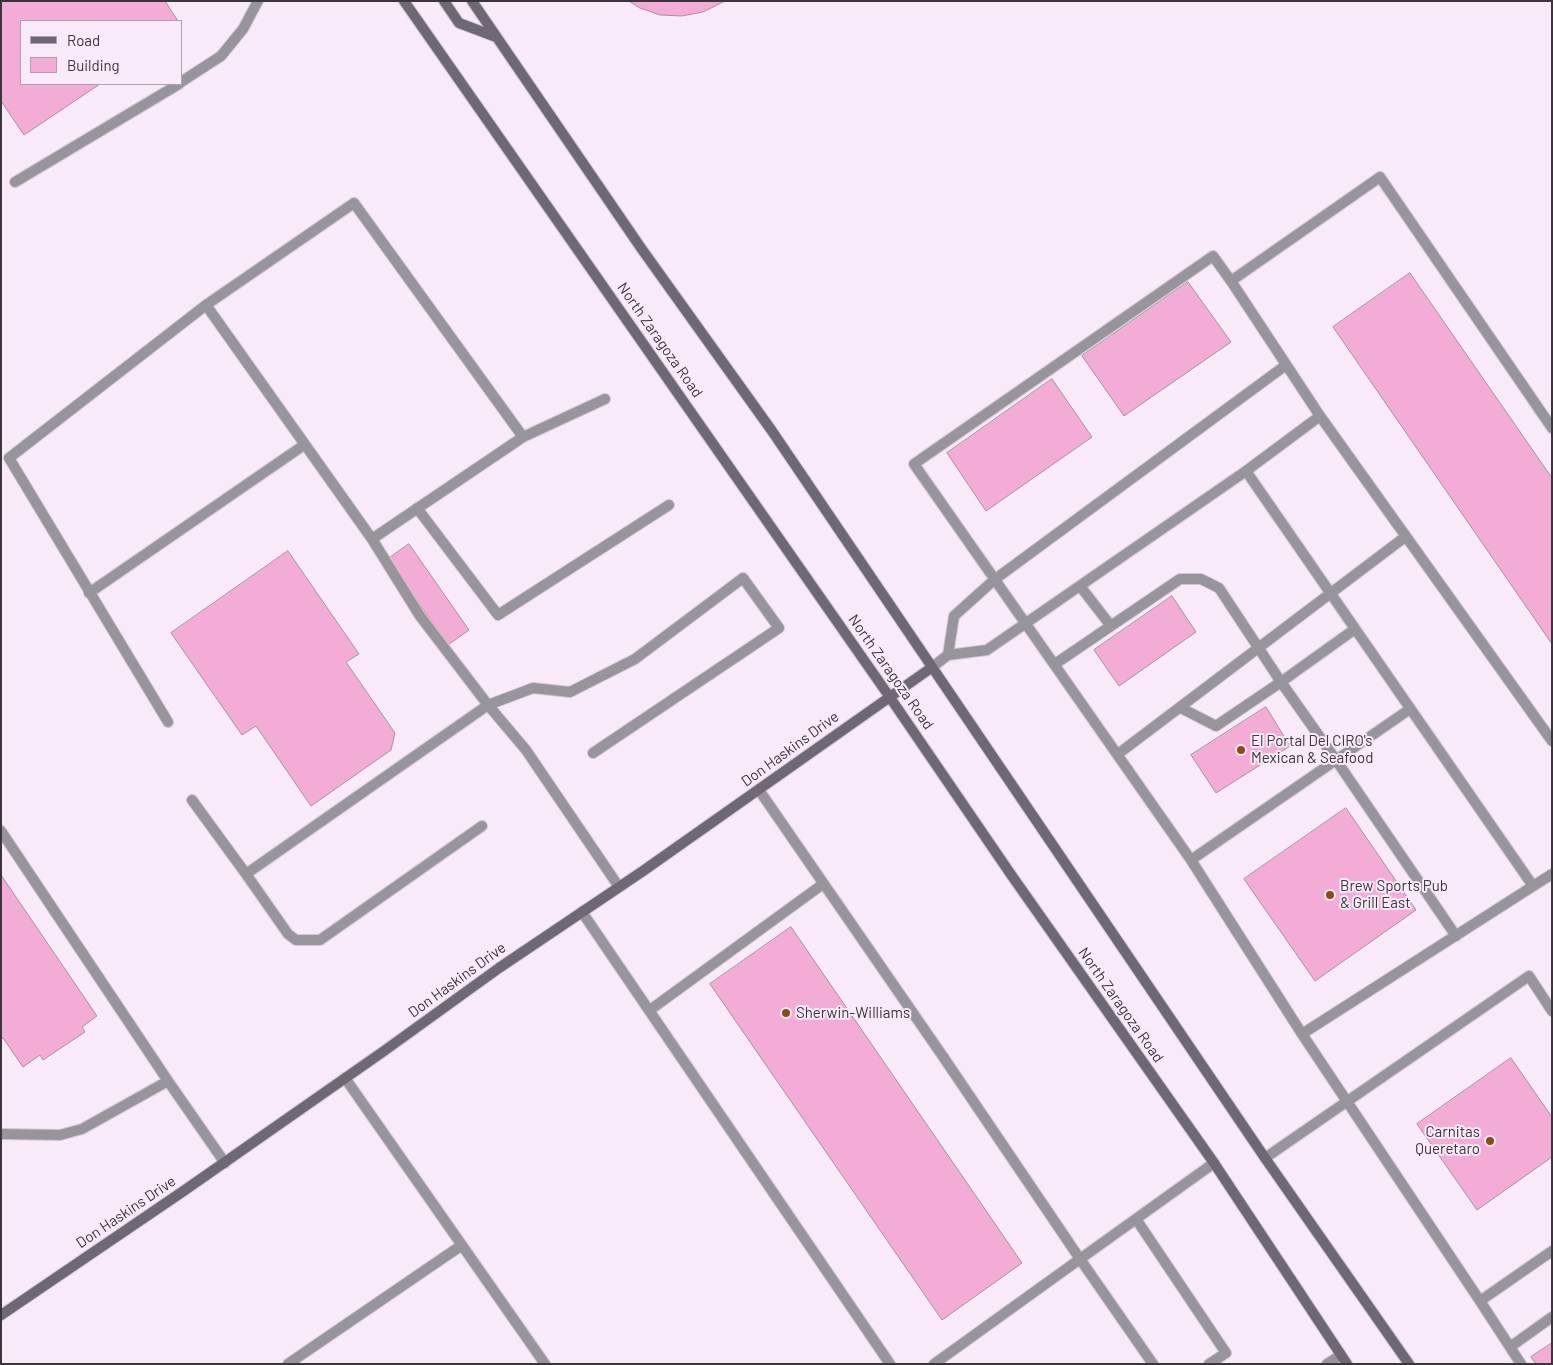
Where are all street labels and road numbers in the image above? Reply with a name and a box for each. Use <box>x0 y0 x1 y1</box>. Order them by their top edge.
street label: North Zaragoza Road <box>614 279 706 401</box>
street label: North Zaragoza Road <box>845 611 937 733</box>
street label: Don Haskins Drive <box>738 708 842 790</box>
street label: Don Haskins Drive <box>405 939 509 1021</box>
street label: North Zaragoza Road <box>1075 944 1167 1066</box>
street label: Don Haskins Drive <box>73 1172 179 1252</box>

